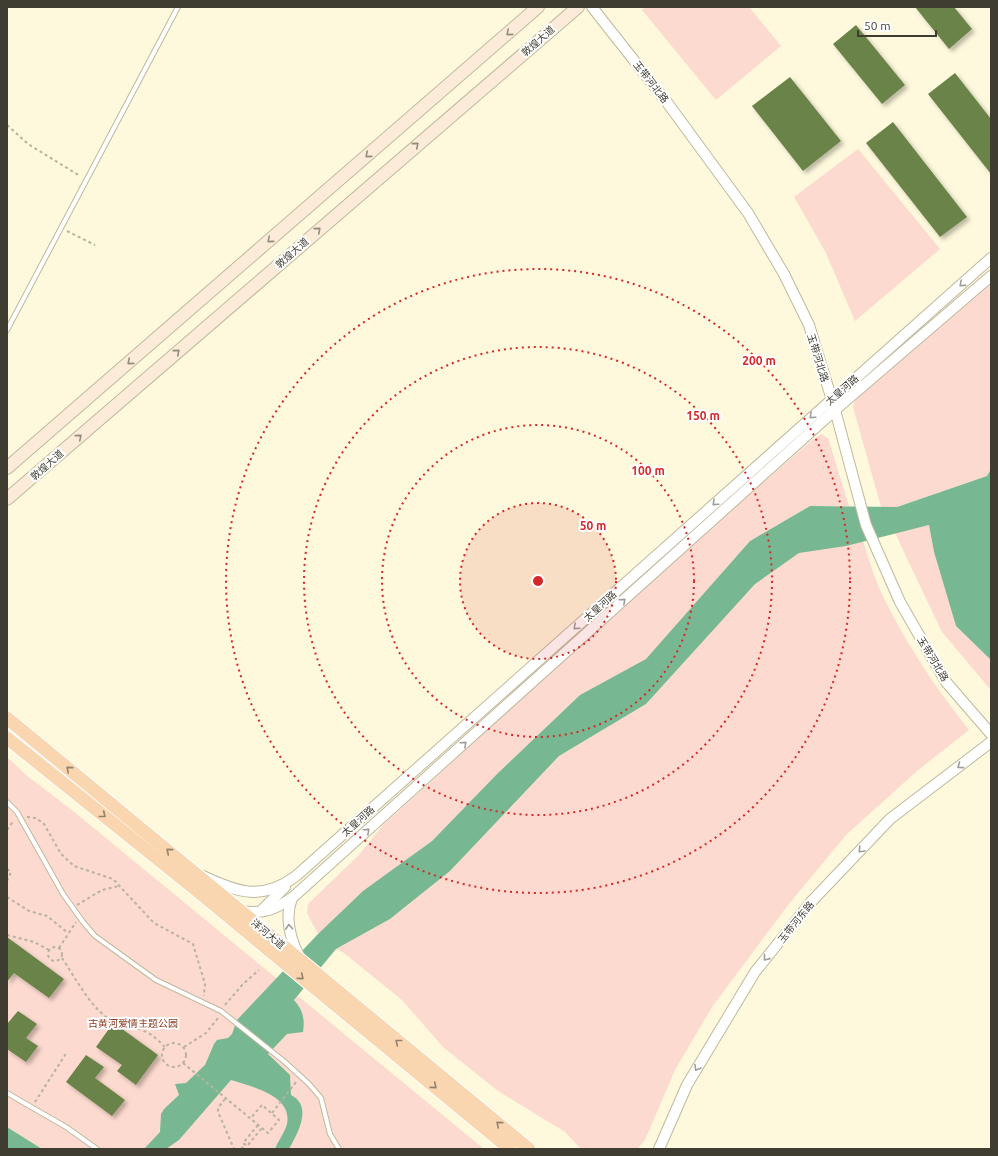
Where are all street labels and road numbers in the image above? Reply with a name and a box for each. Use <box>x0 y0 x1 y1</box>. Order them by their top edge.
street label: 敦煌大道 <box>519 24 557 58</box>
street label: 玉带河北路 <box>631 59 671 105</box>
street label: 敦煌大道 <box>273 236 311 270</box>
street label: 玉带河北路 <box>805 332 831 384</box>
street label: 太皇河路 <box>823 373 861 407</box>
street label: 敦煌大道 <box>28 448 66 482</box>
street label: 太皇河路 <box>581 589 619 623</box>
street label: 玉带河北路 <box>915 635 951 683</box>
street label: 太皇河路 <box>339 804 377 838</box>
street label: 玉带河东路 <box>776 899 816 945</box>
street label: 洋河大道 <box>249 917 287 951</box>

